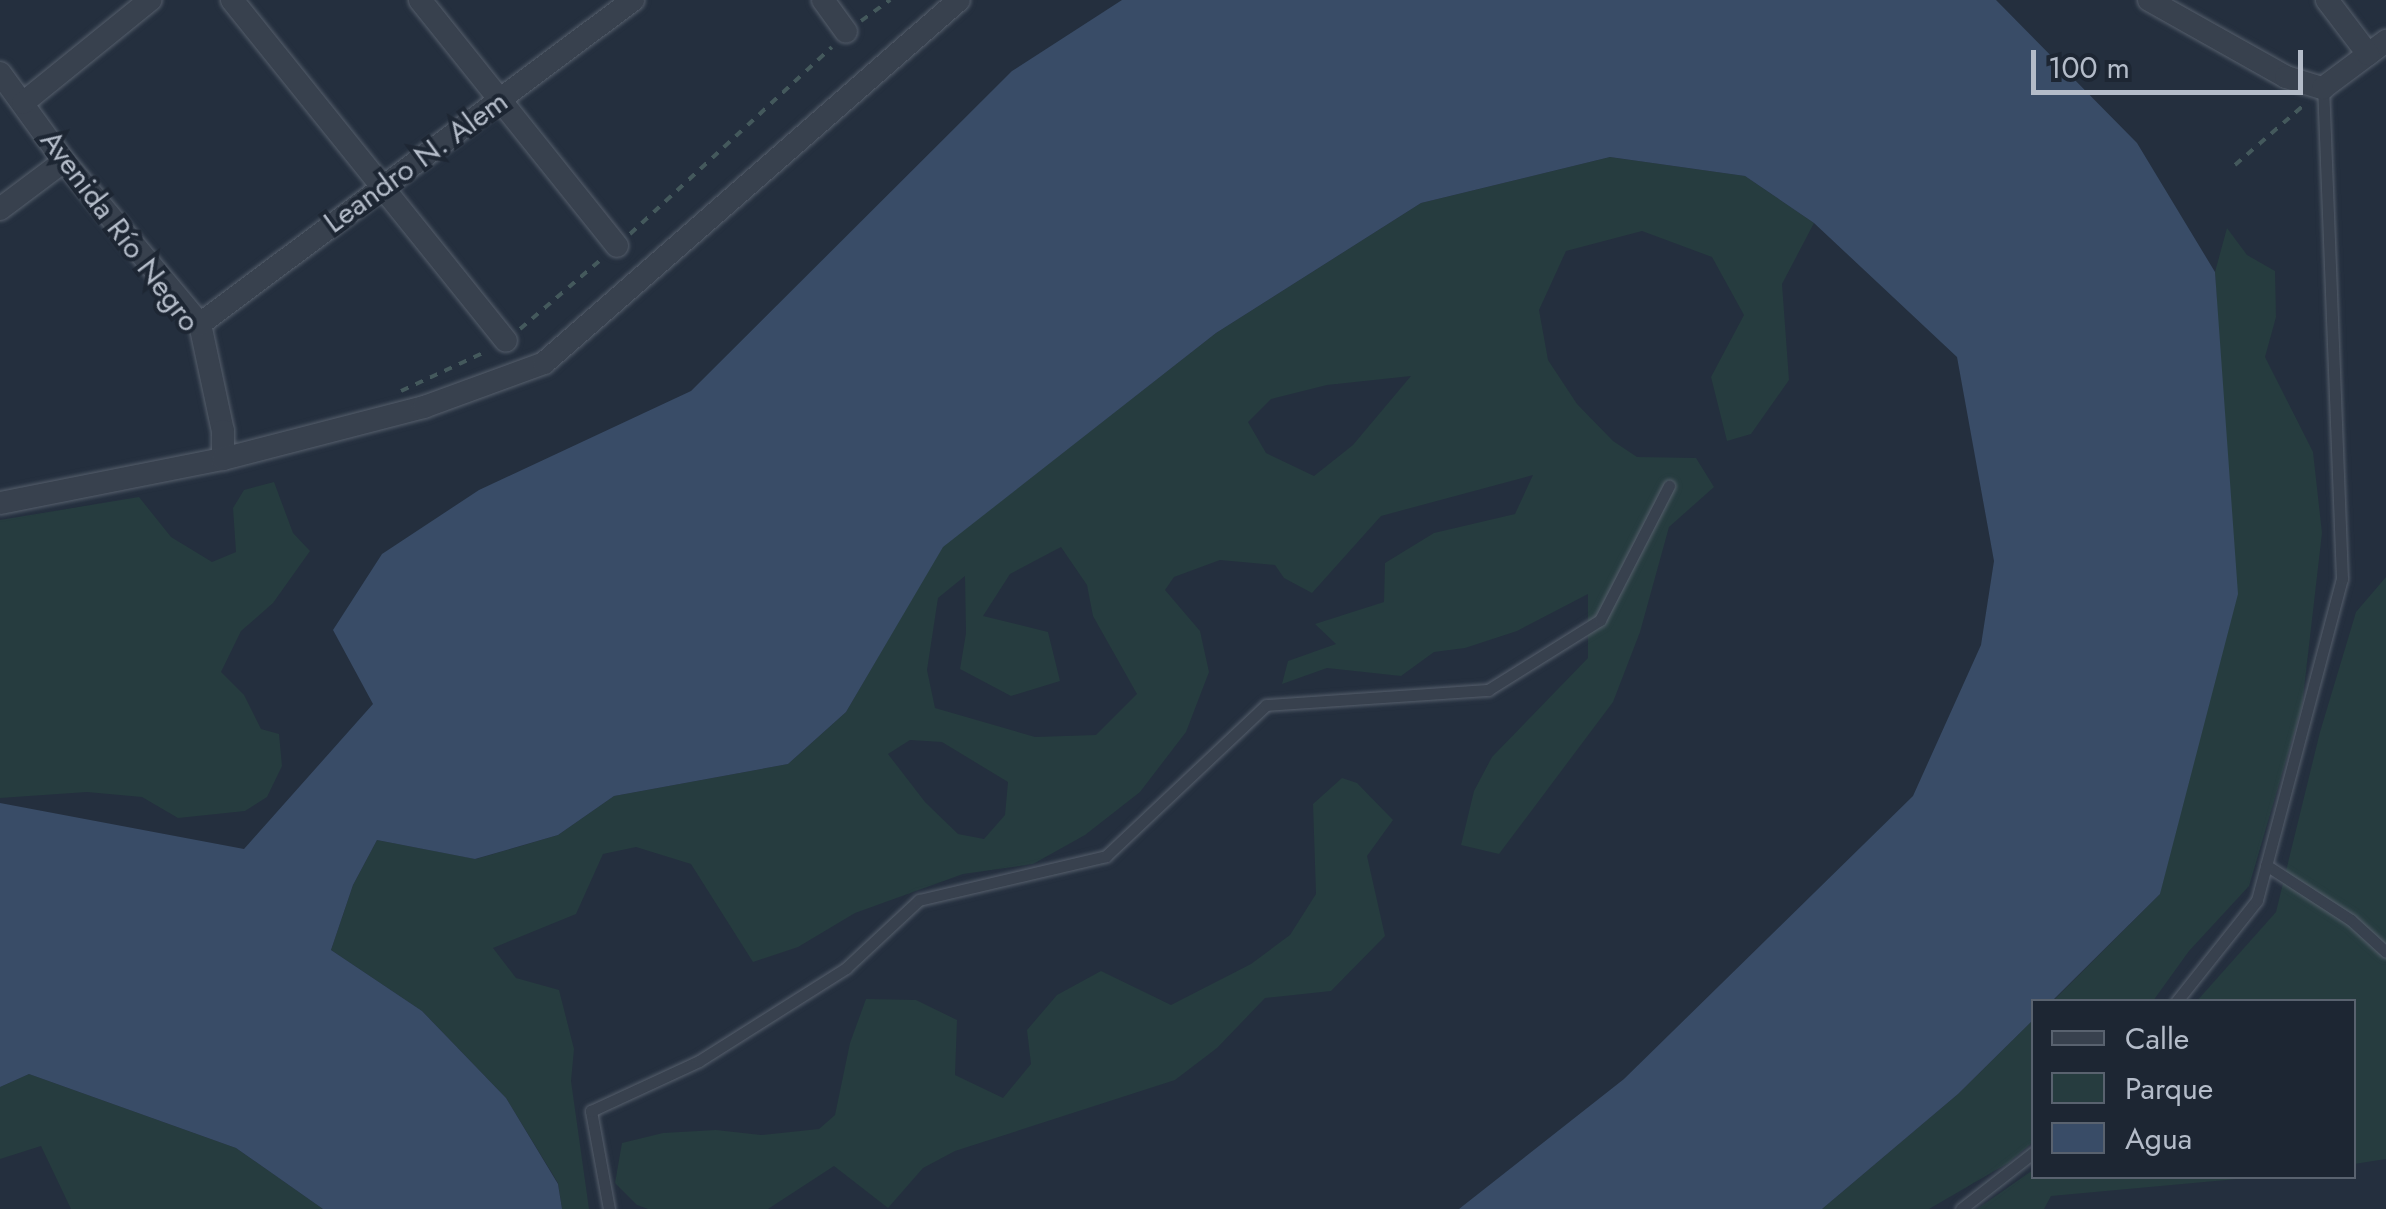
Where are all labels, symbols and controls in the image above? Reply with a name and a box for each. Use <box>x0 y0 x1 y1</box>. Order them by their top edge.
scale bar <box>2036 30 2308 92</box>
text: 100 m <box>2048 46 2130 89</box>
street label: Leandro N. Alem <box>317 83 515 241</box>
street label: Avenida Río Negro <box>33 123 207 339</box>
legend <box>2031 999 2356 1179</box>
text: Calle <box>2125 1017 2189 1060</box>
text: Parque <box>2125 1067 2213 1110</box>
text: Agua <box>2125 1117 2192 1160</box>

